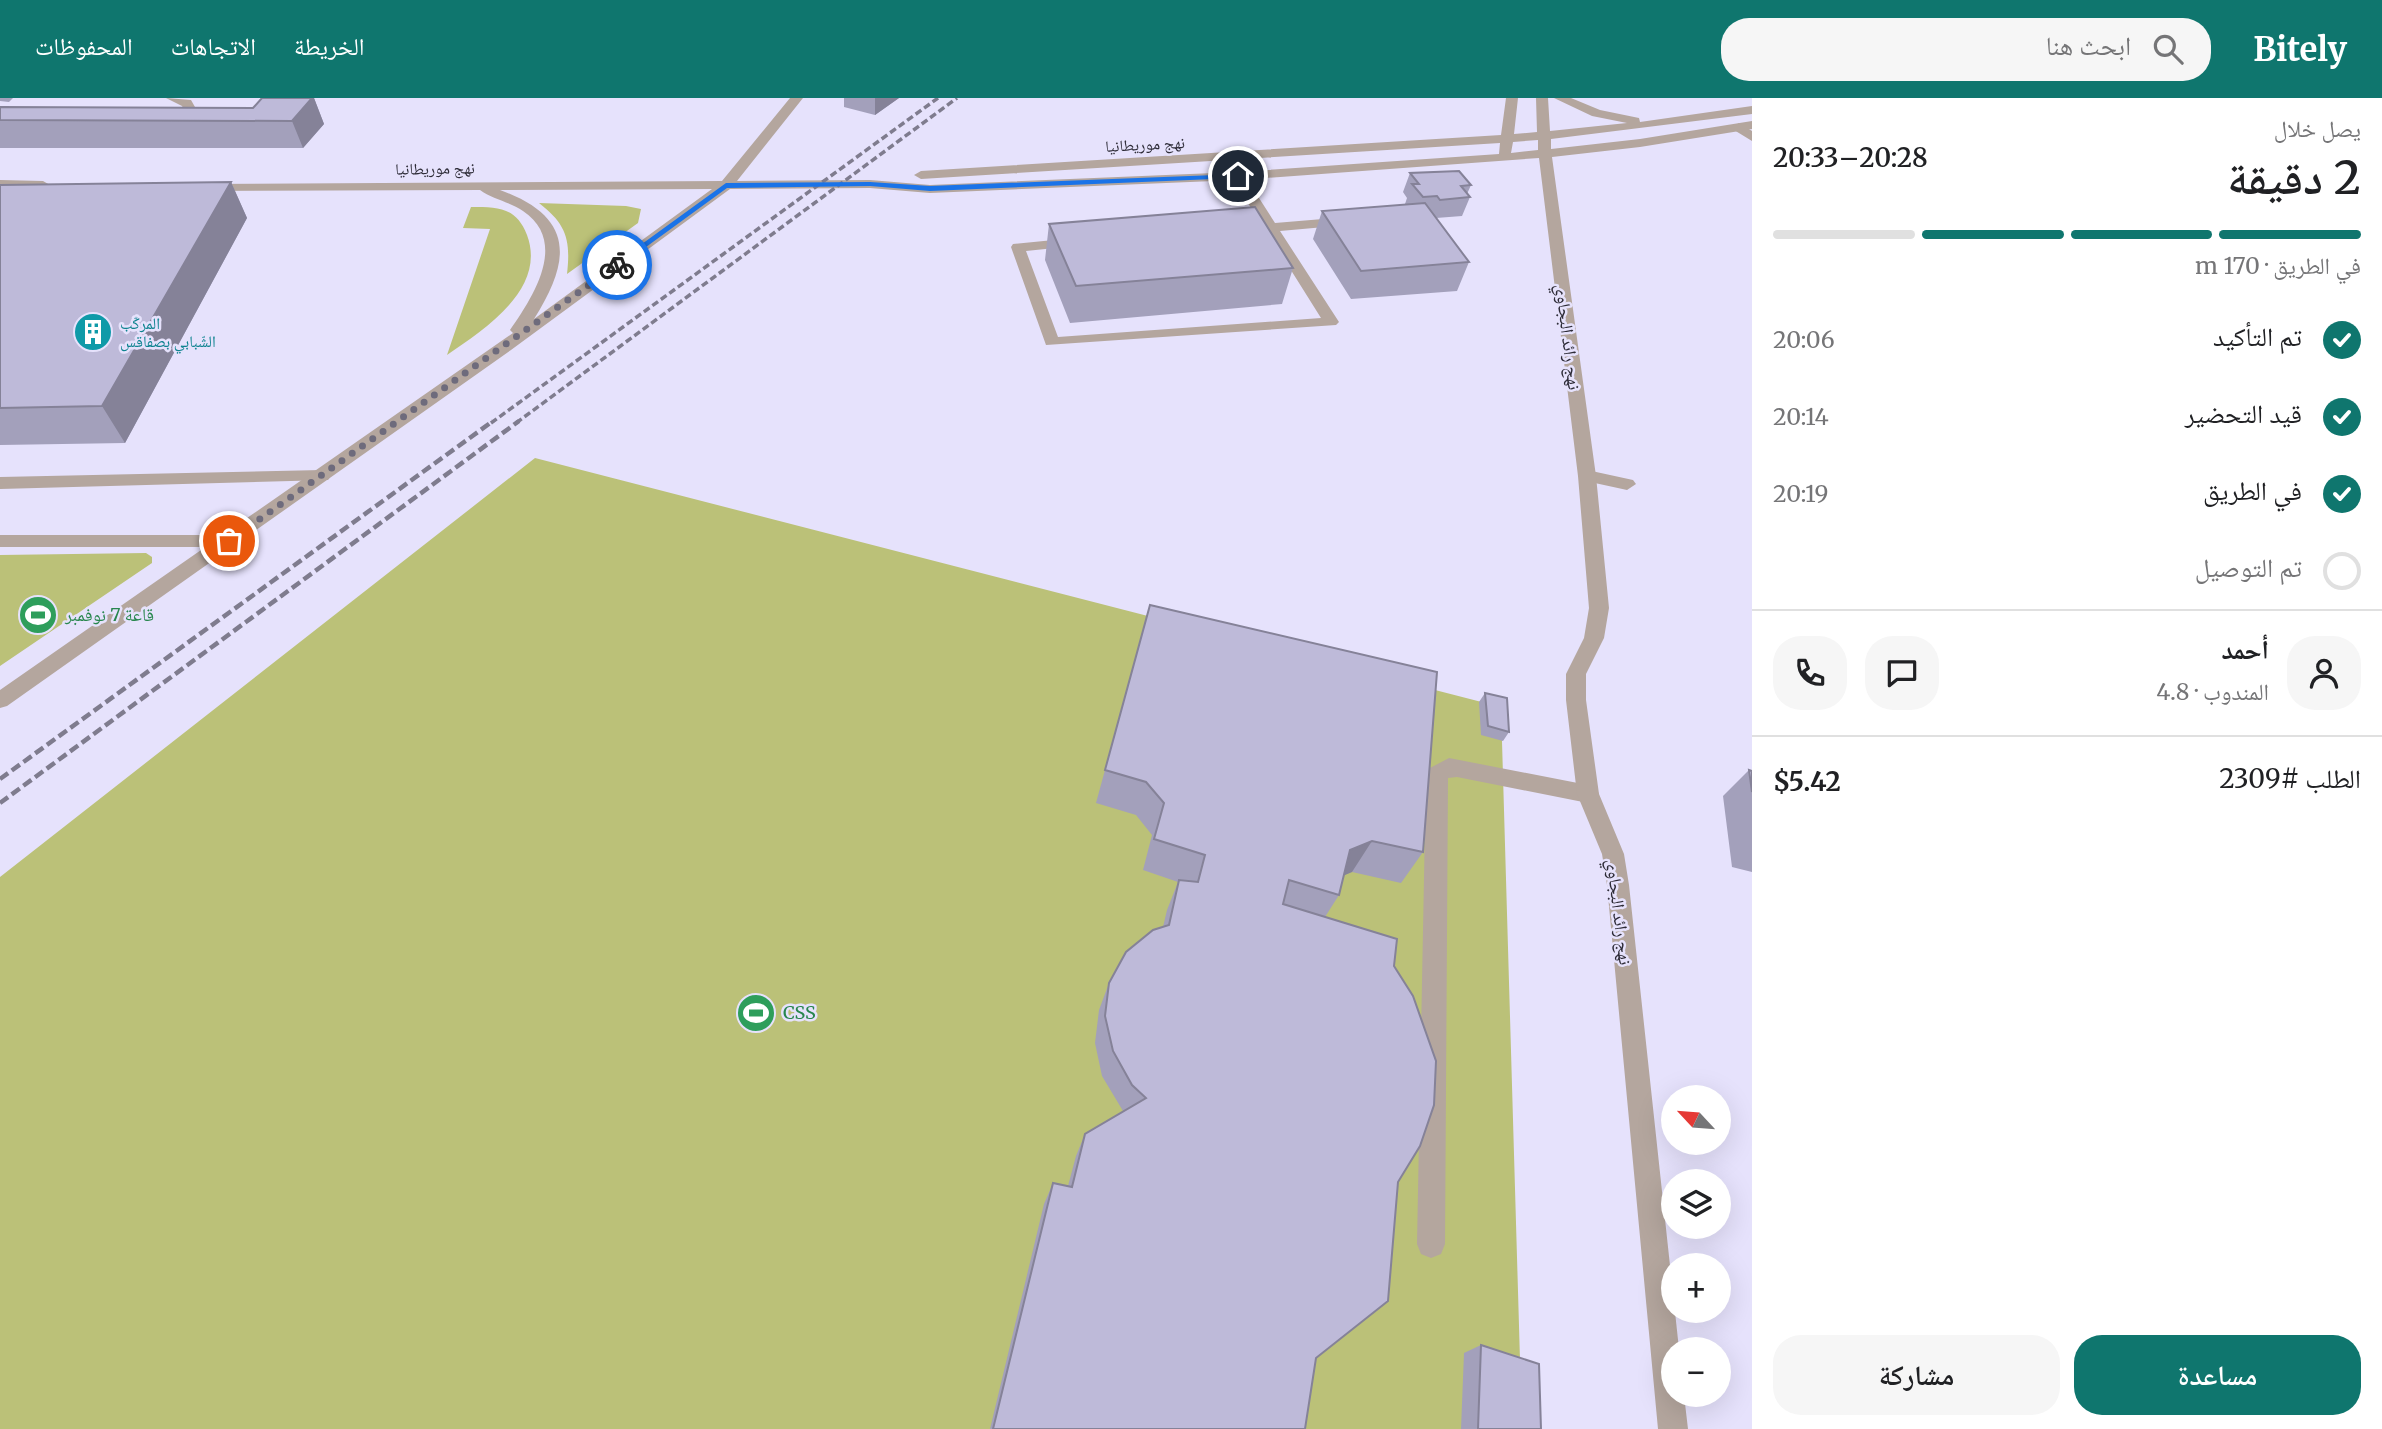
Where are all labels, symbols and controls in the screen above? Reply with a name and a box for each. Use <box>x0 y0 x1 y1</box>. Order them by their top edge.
search box <box>1721 18 2211 81</box>
text: ابحث هنا <box>2046 29 2131 62</box>
text: Bitely <box>2253 29 2347 70</box>
icon: search <box>2149 30 2187 68</box>
text: المحفوظات <box>35 31 133 62</box>
text: الاتجاهات <box>171 31 256 62</box>
text: الخريطة <box>294 31 365 62</box>
text: يصل خلال <box>2274 114 2361 143</box>
street label: نهج موريطانيا <box>1105 132 1185 157</box>
text: 20:28–20:33 <box>1773 141 1928 174</box>
pin <box>1208 146 1268 206</box>
text: 2 دقيقة <box>2227 149 2361 207</box>
street label: نهج موريطانيا <box>395 157 475 180</box>
icon: home <box>1219 157 1257 195</box>
courier <box>582 230 652 300</box>
icon: bike <box>598 246 636 284</box>
text: في الطريق · 170 m <box>2195 251 2361 280</box>
street label: نهج رائد البجاوي <box>1547 283 1586 392</box>
building icon: المركّب الشّبابي بصفاقس <box>72 311 114 353</box>
place label: المركّب الشّبابي بصفاقس <box>120 313 216 354</box>
text: تم التأكيد <box>2213 320 2302 353</box>
icon: check <box>2323 321 2361 359</box>
text: 20:06 <box>1773 325 1835 354</box>
text: قيد التحضير <box>2185 397 2302 430</box>
icon: check <box>2323 398 2361 436</box>
text: 20:14 <box>1773 402 1829 431</box>
text: في الطريق <box>2203 474 2302 507</box>
icon: check <box>2323 475 2361 513</box>
text: 20:19 <box>1773 479 1829 508</box>
pin <box>199 511 259 571</box>
icon: bag <box>210 522 248 560</box>
text: تم التوصيل <box>2195 551 2302 584</box>
sports icon: قاعة 7 نوفمبر <box>17 594 59 636</box>
place label: قاعة 7 نوفمبر <box>64 603 154 626</box>
text: أحمد <box>2221 633 2269 666</box>
button: phone <box>1773 636 1847 710</box>
button: chat <box>1865 636 1939 710</box>
button: person <box>2287 636 2361 710</box>
text: المندوب · 4.8 <box>2156 677 2269 706</box>
text: الطلب #2309 <box>2219 762 2361 795</box>
text: $5.42 <box>1773 765 1841 798</box>
street label: نهج رائد البجاوي <box>1598 858 1637 967</box>
sports icon: CSS <box>735 992 777 1034</box>
place label: CSS <box>783 1001 816 1024</box>
north arrow <box>1661 1085 1731 1155</box>
map controls <box>1661 1085 1731 1407</box>
button: layers <box>1661 1169 1731 1239</box>
button: + <box>1661 1253 1731 1323</box>
button: مشاركة <box>1773 1335 2060 1415</box>
button: مساعدة <box>2074 1335 2361 1415</box>
button: − <box>1661 1337 1731 1407</box>

